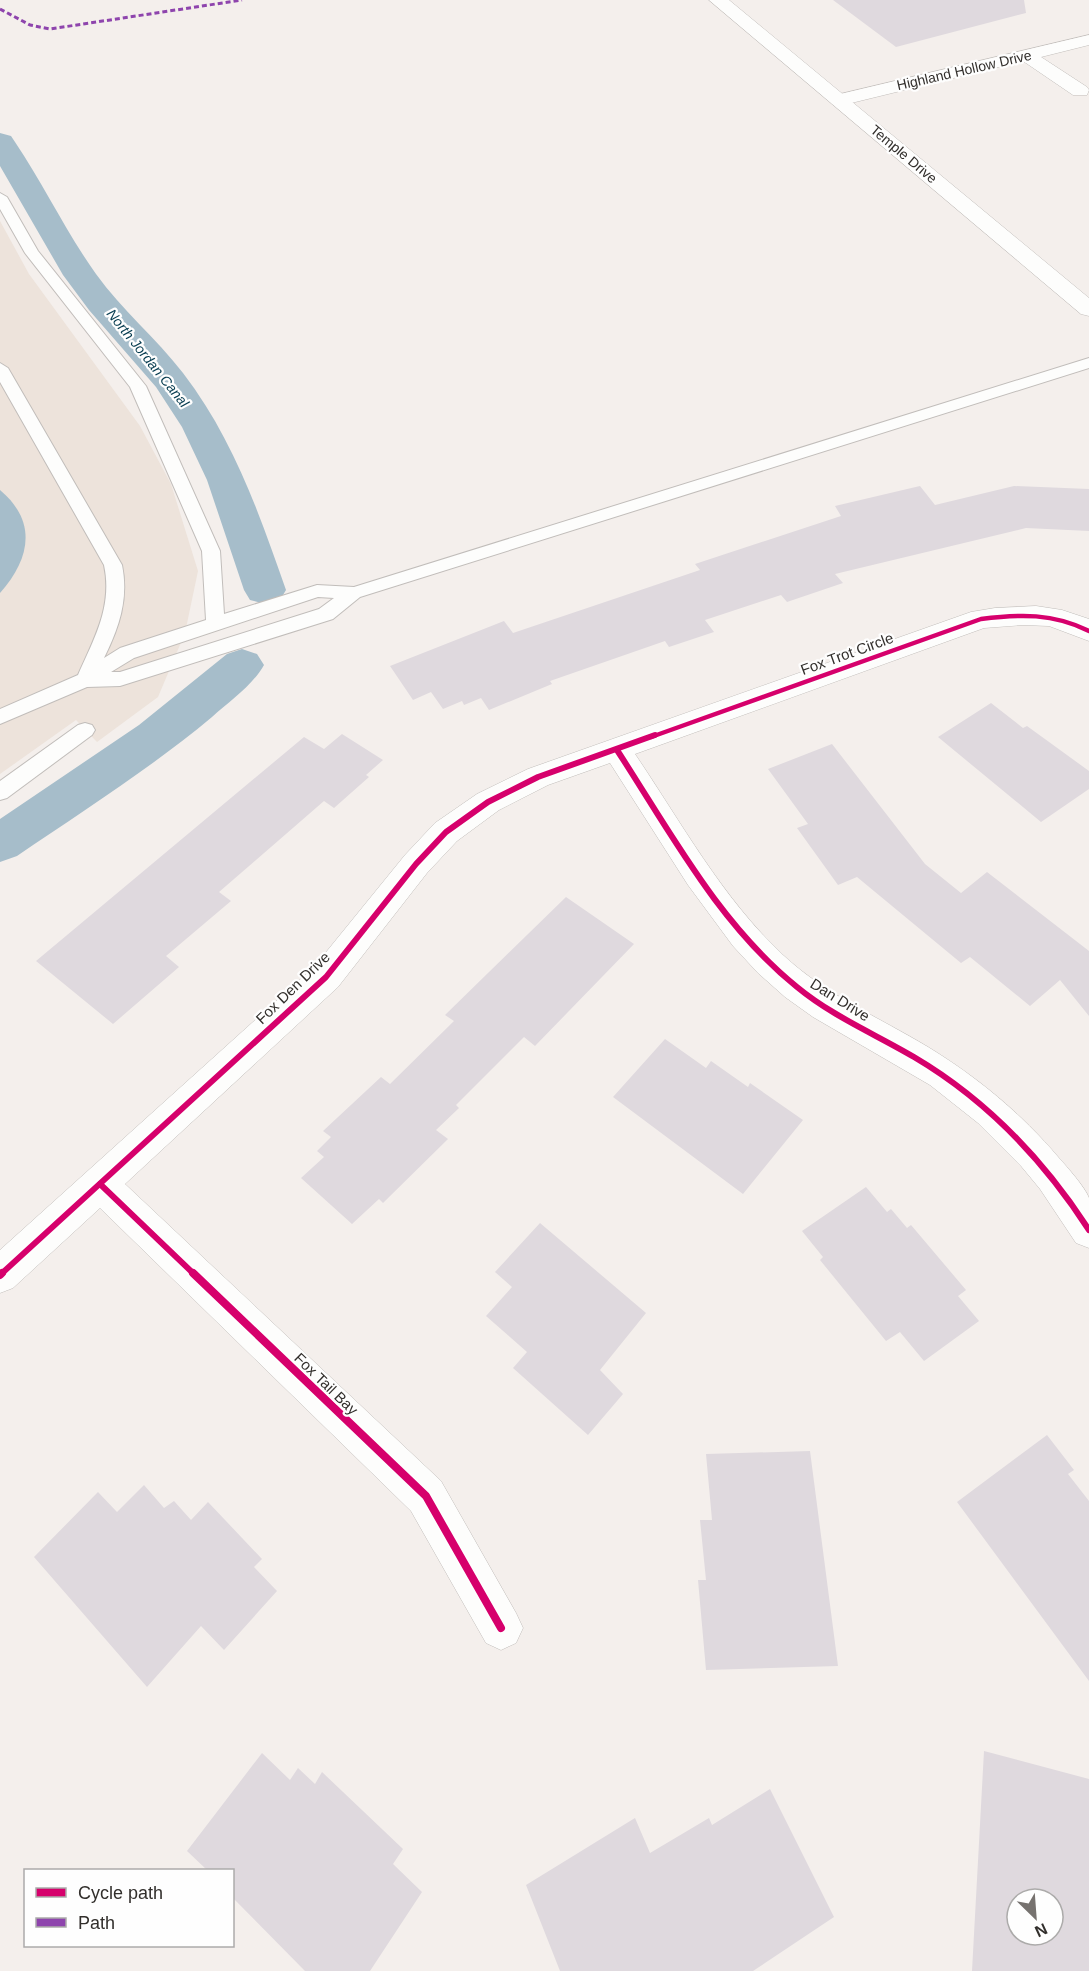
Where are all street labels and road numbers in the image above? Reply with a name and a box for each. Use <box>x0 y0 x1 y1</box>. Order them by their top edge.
street label: Highland Hollow Drive <box>895 47 1033 93</box>
street label: Temple Drive <box>868 122 941 187</box>
street label: Fox Trot Circle <box>798 629 896 678</box>
street label: Fox Den Drive <box>252 948 333 1027</box>
street label: Dan Drive <box>807 975 873 1024</box>
street label: Fox Tail Bay <box>291 1349 362 1418</box>

